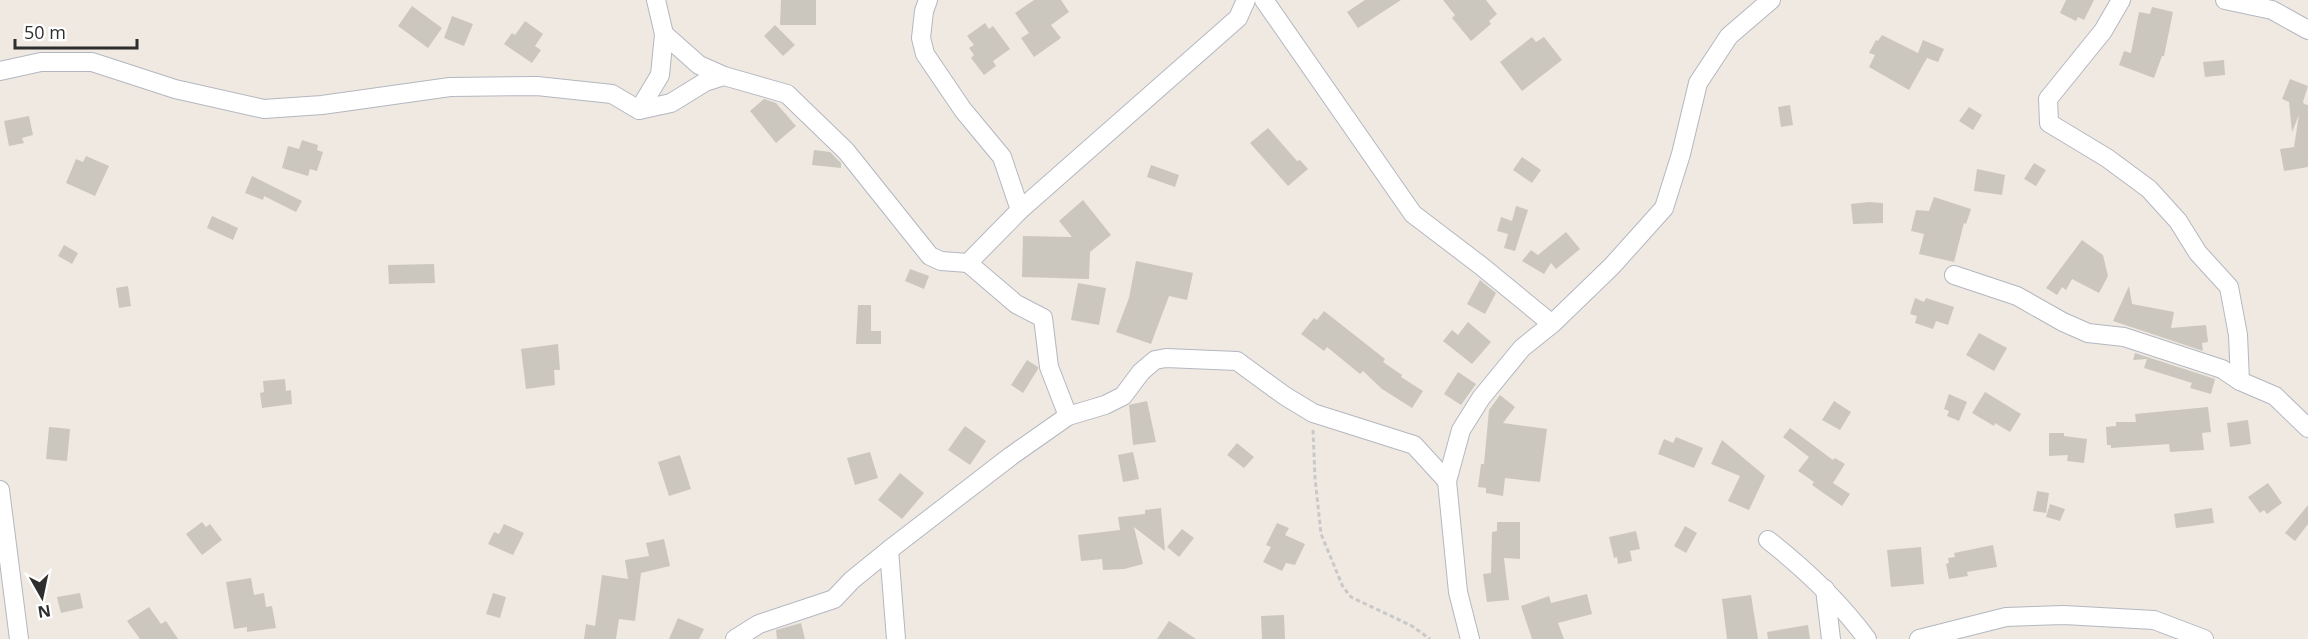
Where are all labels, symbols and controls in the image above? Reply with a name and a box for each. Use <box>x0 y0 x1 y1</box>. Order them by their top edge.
scale bar <box>15 12 136 50</box>
text: 50 m <box>24 20 66 44</box>
north arrow <box>12 567 72 627</box>
text: N <box>36 600 52 624</box>

